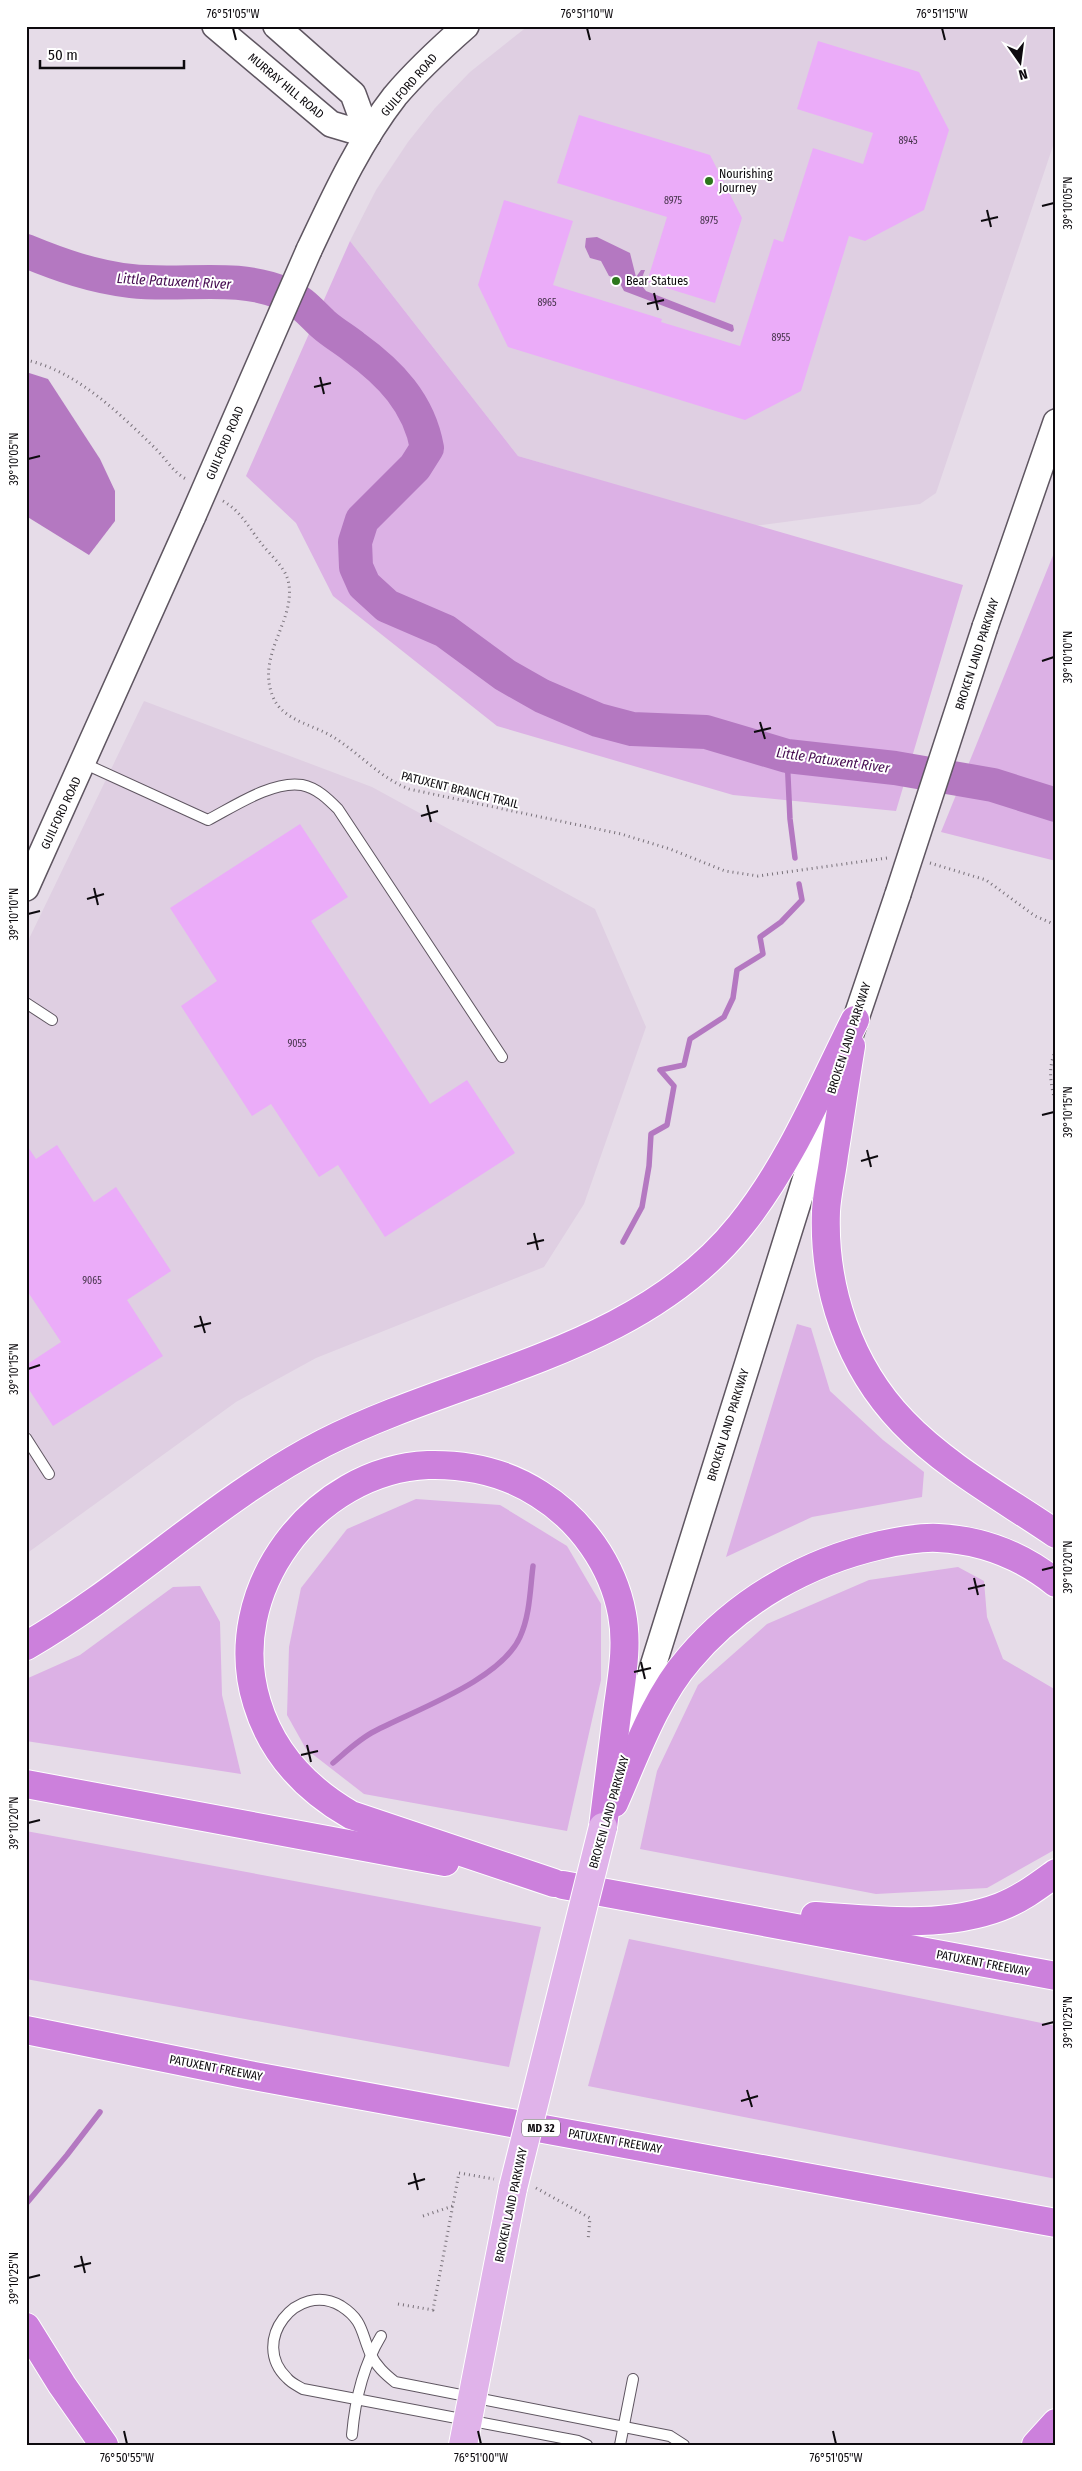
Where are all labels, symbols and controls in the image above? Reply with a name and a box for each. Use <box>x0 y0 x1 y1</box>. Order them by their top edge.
text: 76°51'05"W <box>207 7 259 21</box>
text: 76°51'10"W <box>561 7 613 21</box>
text: 76°51'15"W <box>916 7 968 21</box>
scale bar <box>40 38 184 70</box>
north arrow <box>994 38 1044 88</box>
text: 50 m <box>48 46 78 64</box>
street label: MURRAY HILL ROAD <box>245 50 327 122</box>
street label: GUILFORD ROAD <box>378 51 440 119</box>
text: N <box>1017 65 1029 83</box>
house number: 8945 <box>899 135 918 147</box>
place label: Nourishing Journey <box>719 167 773 195</box>
marker: Nourishing Journey <box>703 175 715 187</box>
text: 39°10'05"N <box>1061 176 1075 230</box>
house number: 8975 <box>664 195 682 207</box>
house number: 8975 <box>700 215 718 227</box>
water label: Little Patuxent River <box>116 270 233 293</box>
place label: Bear Statues <box>626 274 688 288</box>
marker: Bear Statues <box>610 275 622 287</box>
house number: 8965 <box>537 297 557 309</box>
house number: 8955 <box>772 332 791 344</box>
street label: GUILFORD ROAD <box>203 404 247 482</box>
text: 39°10'05"N <box>7 432 21 486</box>
street label: BROKEN LAND PARKWAY <box>952 596 1002 712</box>
text: 39°10'10"N <box>1061 631 1075 683</box>
water label: Little Patuxent River <box>775 744 892 777</box>
street label: PATUXENT BRANCH TRAIL <box>400 769 521 812</box>
street label: GUILFORD ROAD <box>38 774 84 852</box>
text: 39°10'10"N <box>7 888 21 940</box>
street label: BROKEN LAND PARKWAY <box>824 980 874 1096</box>
house number: 9055 <box>287 1038 307 1050</box>
text: 39°10'15"N <box>1061 1086 1075 1138</box>
house number: 9065 <box>82 1275 102 1287</box>
text: 39°10'15"N <box>7 1343 21 1395</box>
street label: BROKEN LAND PARKWAY <box>704 1367 752 1483</box>
text: 39°10'20"N <box>1061 1540 1075 1594</box>
street label: BROKEN LAND PARKWAY <box>586 1754 632 1870</box>
text: 39°10'20"N <box>7 1796 21 1850</box>
street label: PATUXENT FREEWAY <box>935 1947 1031 1979</box>
text: 39°10'25"N <box>1061 1996 1075 2048</box>
street label: PATUXENT FREEWAY <box>168 2052 264 2084</box>
road number: MD 32 <box>522 2120 560 2136</box>
street label: PATUXENT FREEWAY <box>567 2126 663 2156</box>
street label: BROKEN LAND PARKWAY <box>492 2146 530 2264</box>
text: 39°10'25"N <box>7 2252 21 2304</box>
text: 76°50'55"W <box>100 2451 154 2465</box>
text: 76°51'00"W <box>454 2451 508 2465</box>
text: 76°51'05"W <box>810 2451 862 2465</box>

